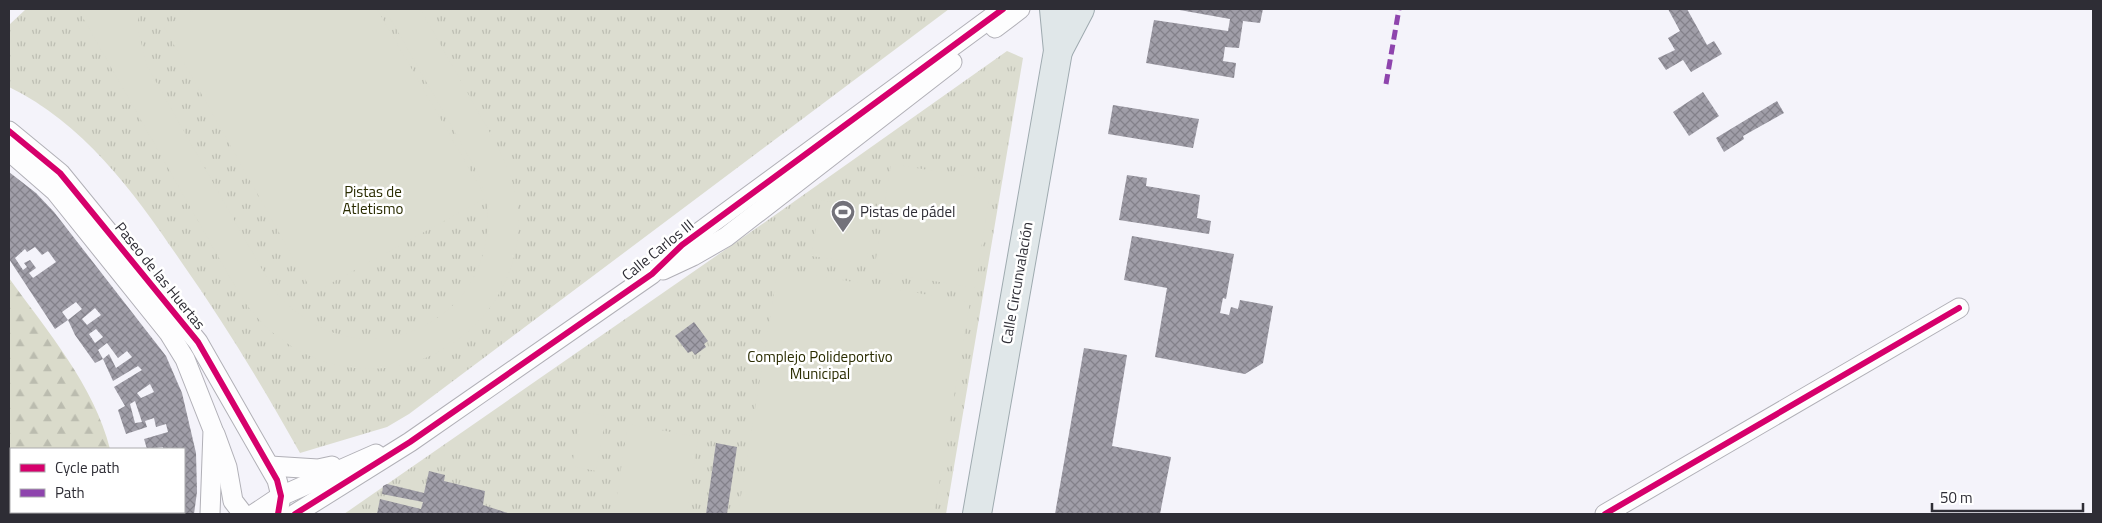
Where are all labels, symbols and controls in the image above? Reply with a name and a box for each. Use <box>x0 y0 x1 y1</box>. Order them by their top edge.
park label: Pistas de Atletismo <box>343 180 404 220</box>
sports icon: Pistas de pádel <box>830 199 856 233</box>
place label: Pistas de pádel <box>860 200 955 223</box>
street label: Calle Carlos III <box>617 213 699 286</box>
street label: Paseo de las Huertas <box>110 217 211 335</box>
street label: Calle Circunvalación <box>994 220 1039 346</box>
park label: Complejo Polideportivo Municipal <box>747 345 893 385</box>
legend <box>10 448 185 513</box>
text: Cycle path <box>55 456 120 479</box>
scale bar <box>1932 480 2083 512</box>
text: Path <box>55 481 85 504</box>
text: 50 m <box>1940 486 1973 509</box>

